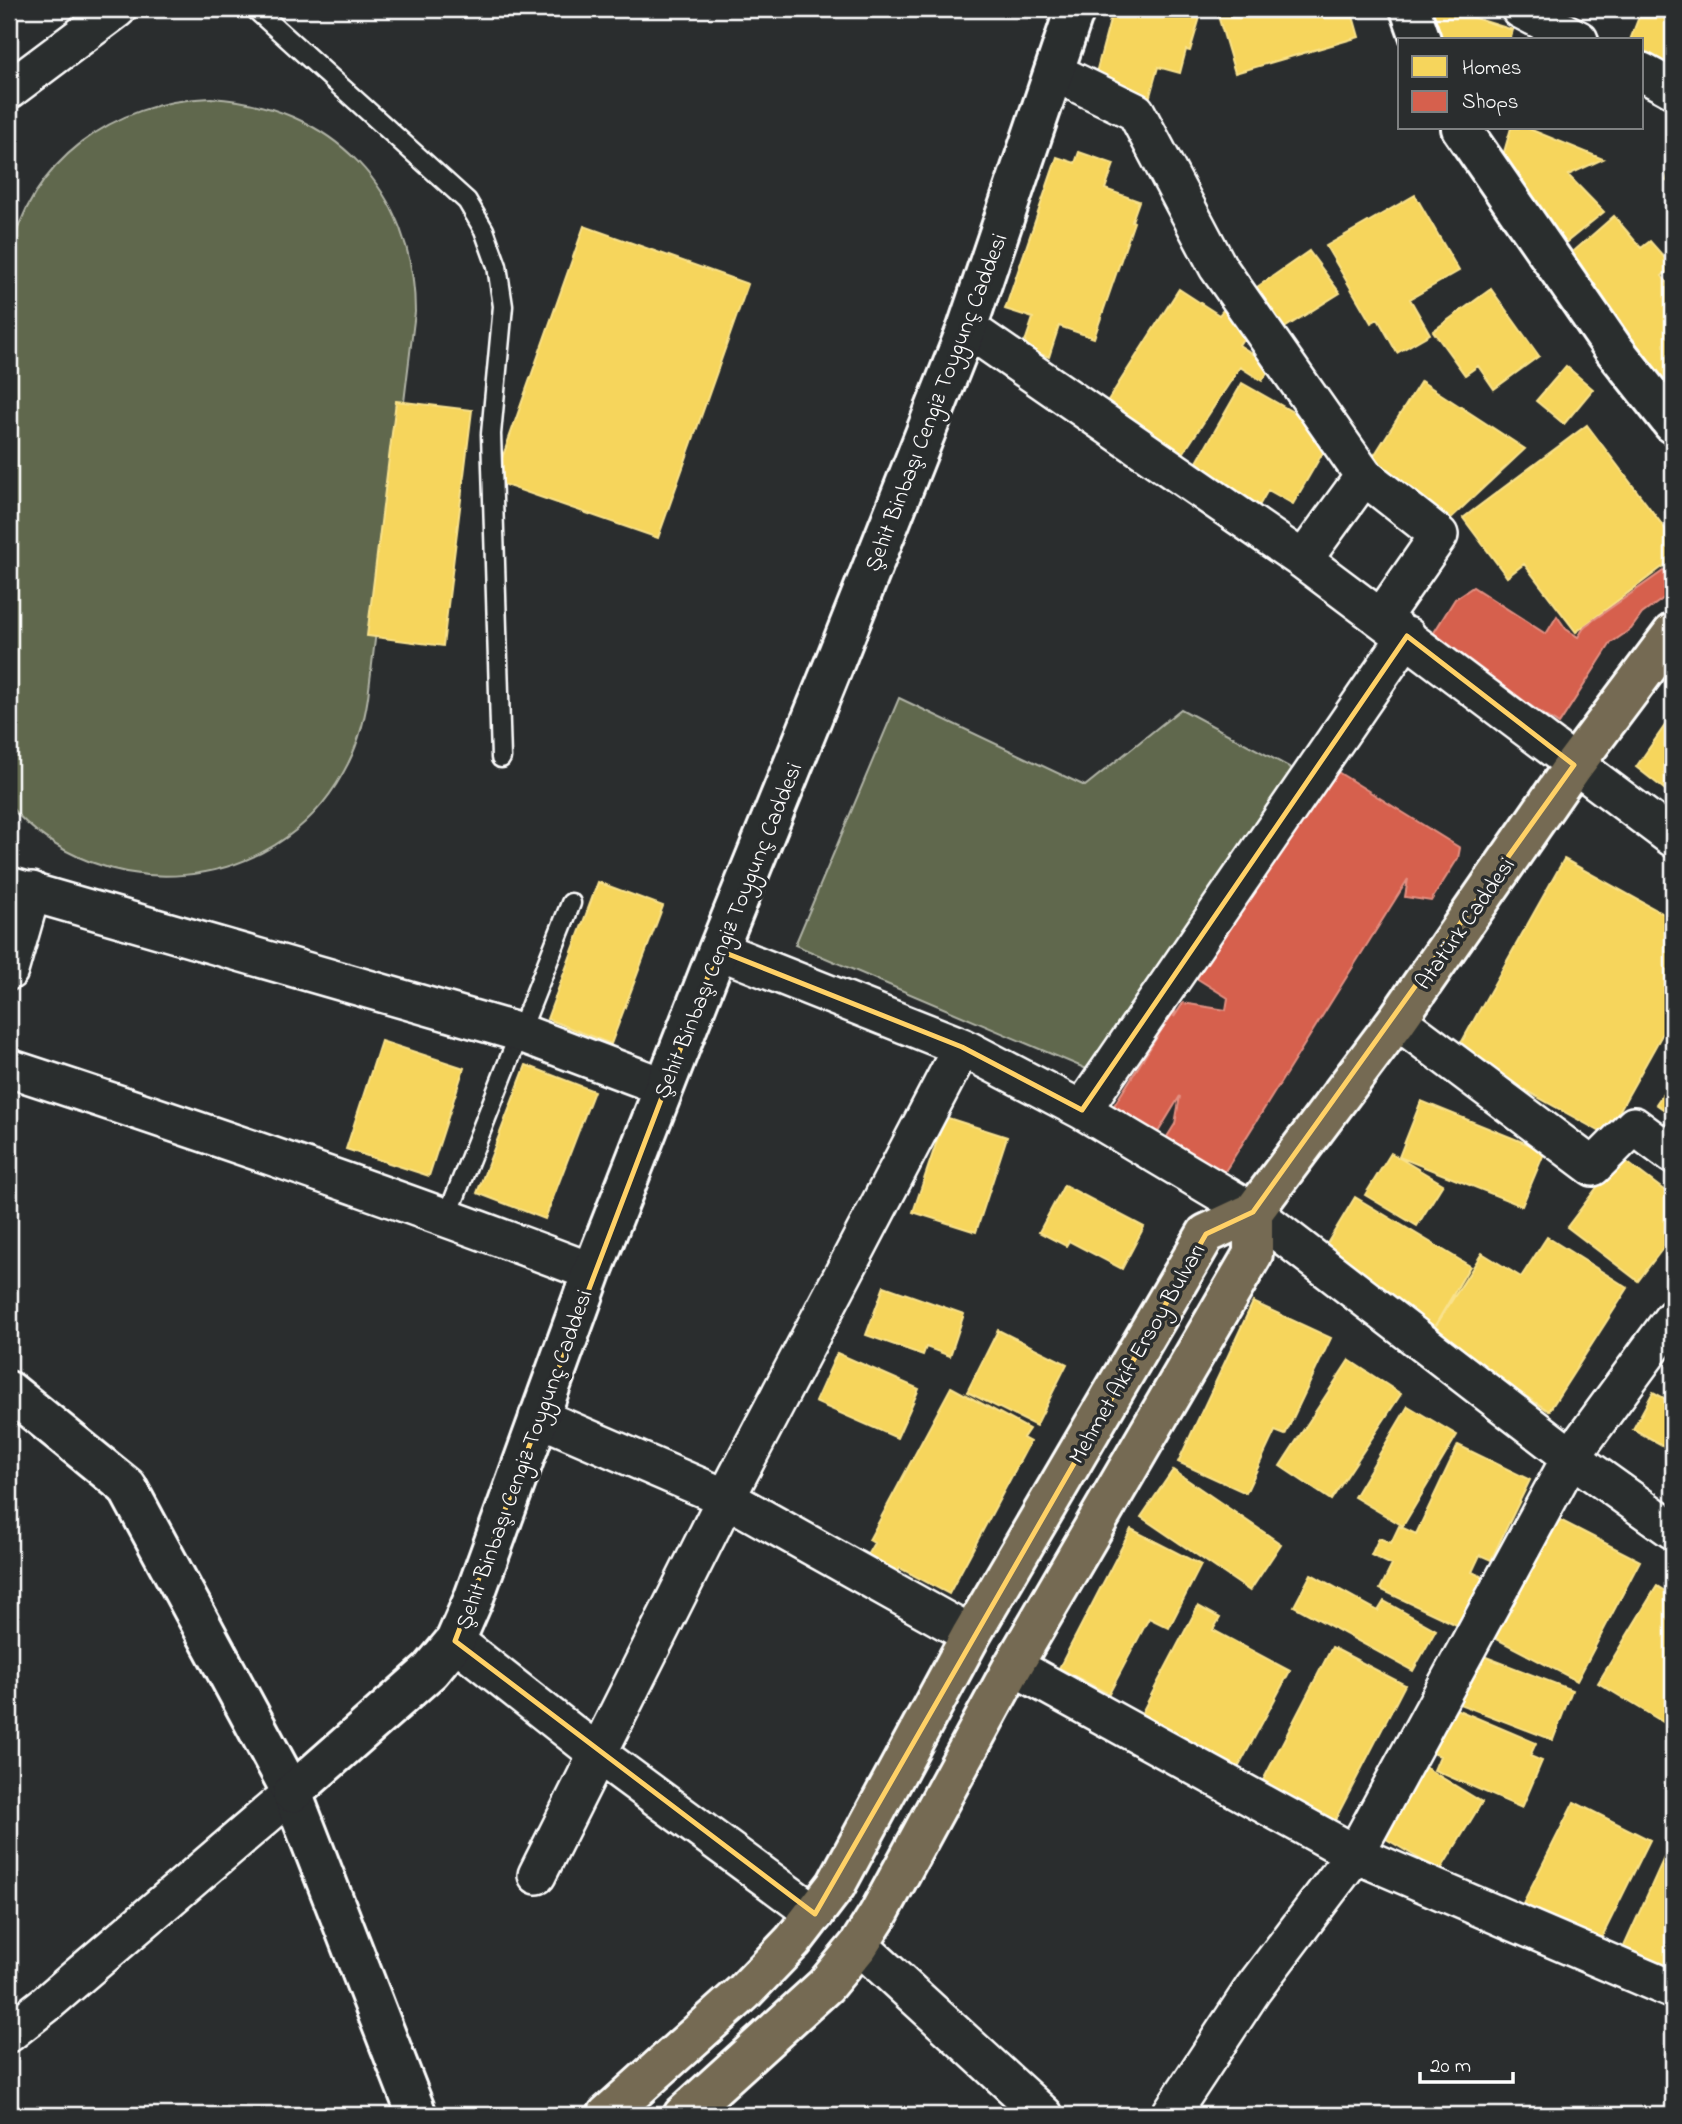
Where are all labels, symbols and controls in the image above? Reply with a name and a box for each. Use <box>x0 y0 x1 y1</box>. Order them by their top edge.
legend <box>1398 38 1644 130</box>
text: Homes <box>1462 54 1522 84</box>
text: Shops <box>1462 88 1519 118</box>
street label: Şehit Binbaşı Cengiz Toygunç Caddesi <box>857 229 1019 577</box>
street label: Şehit Binbaşı Cengiz Toygunç Caddesi <box>647 758 814 1105</box>
street label: Atatürk Caddesi <box>1408 851 1524 997</box>
street label: Mehmet Akif Ersoy Bulvarı <box>1061 1238 1217 1472</box>
street label: Şehit Binbaşı Cengiz Toygunç Caddesi <box>448 1285 604 1635</box>
scale bar <box>1420 2040 1512 2084</box>
text: 20 m <box>1430 2052 1471 2082</box>

